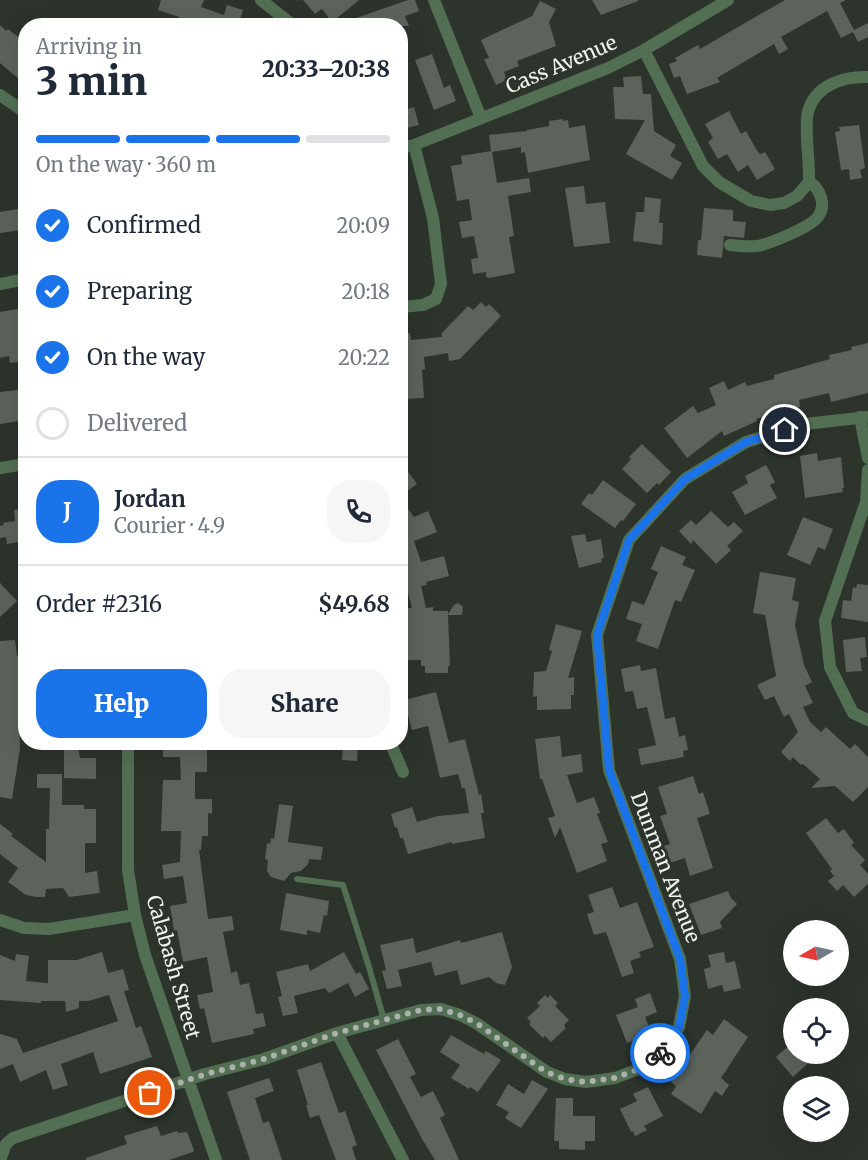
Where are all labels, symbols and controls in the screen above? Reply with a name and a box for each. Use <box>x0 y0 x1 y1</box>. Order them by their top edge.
street label: Cass Avenue <box>502 29 620 99</box>
text: Arriving in <box>36 34 142 59</box>
text: 20:33–20:38 <box>262 55 390 83</box>
text: 3 min <box>36 57 147 106</box>
text: On the way · 360 m <box>36 152 216 177</box>
icon: check <box>36 209 69 242</box>
text: Confirmed <box>87 211 201 239</box>
text: 20:09 <box>336 213 390 238</box>
icon: check <box>36 275 69 308</box>
text: Preparing <box>87 277 192 305</box>
text: 20:18 <box>342 279 390 304</box>
icon: check <box>36 341 69 374</box>
text: On the way <box>87 343 205 371</box>
text: 20:22 <box>338 345 390 370</box>
pin <box>759 404 810 455</box>
text: Delivered <box>87 409 187 437</box>
icon: home <box>768 413 801 446</box>
button: phone <box>327 480 390 543</box>
text: Jordan <box>114 485 186 513</box>
text: J <box>63 497 72 525</box>
text: Courier · 4.9 <box>114 513 225 538</box>
text: Order #2316 <box>36 590 162 618</box>
text: $49.68 <box>318 590 390 618</box>
button: Help <box>36 669 207 738</box>
button: Share <box>219 669 390 738</box>
street label: Dunman Avenue <box>626 788 706 946</box>
street label: Calabash Street <box>142 892 207 1042</box>
north arrow <box>783 920 849 986</box>
map controls <box>783 920 849 1142</box>
button: locate <box>783 998 849 1064</box>
courier <box>630 1023 690 1083</box>
icon: bike <box>644 1037 677 1070</box>
pin <box>124 1067 175 1118</box>
icon: bag <box>133 1076 166 1109</box>
button: layers <box>783 1076 849 1142</box>

